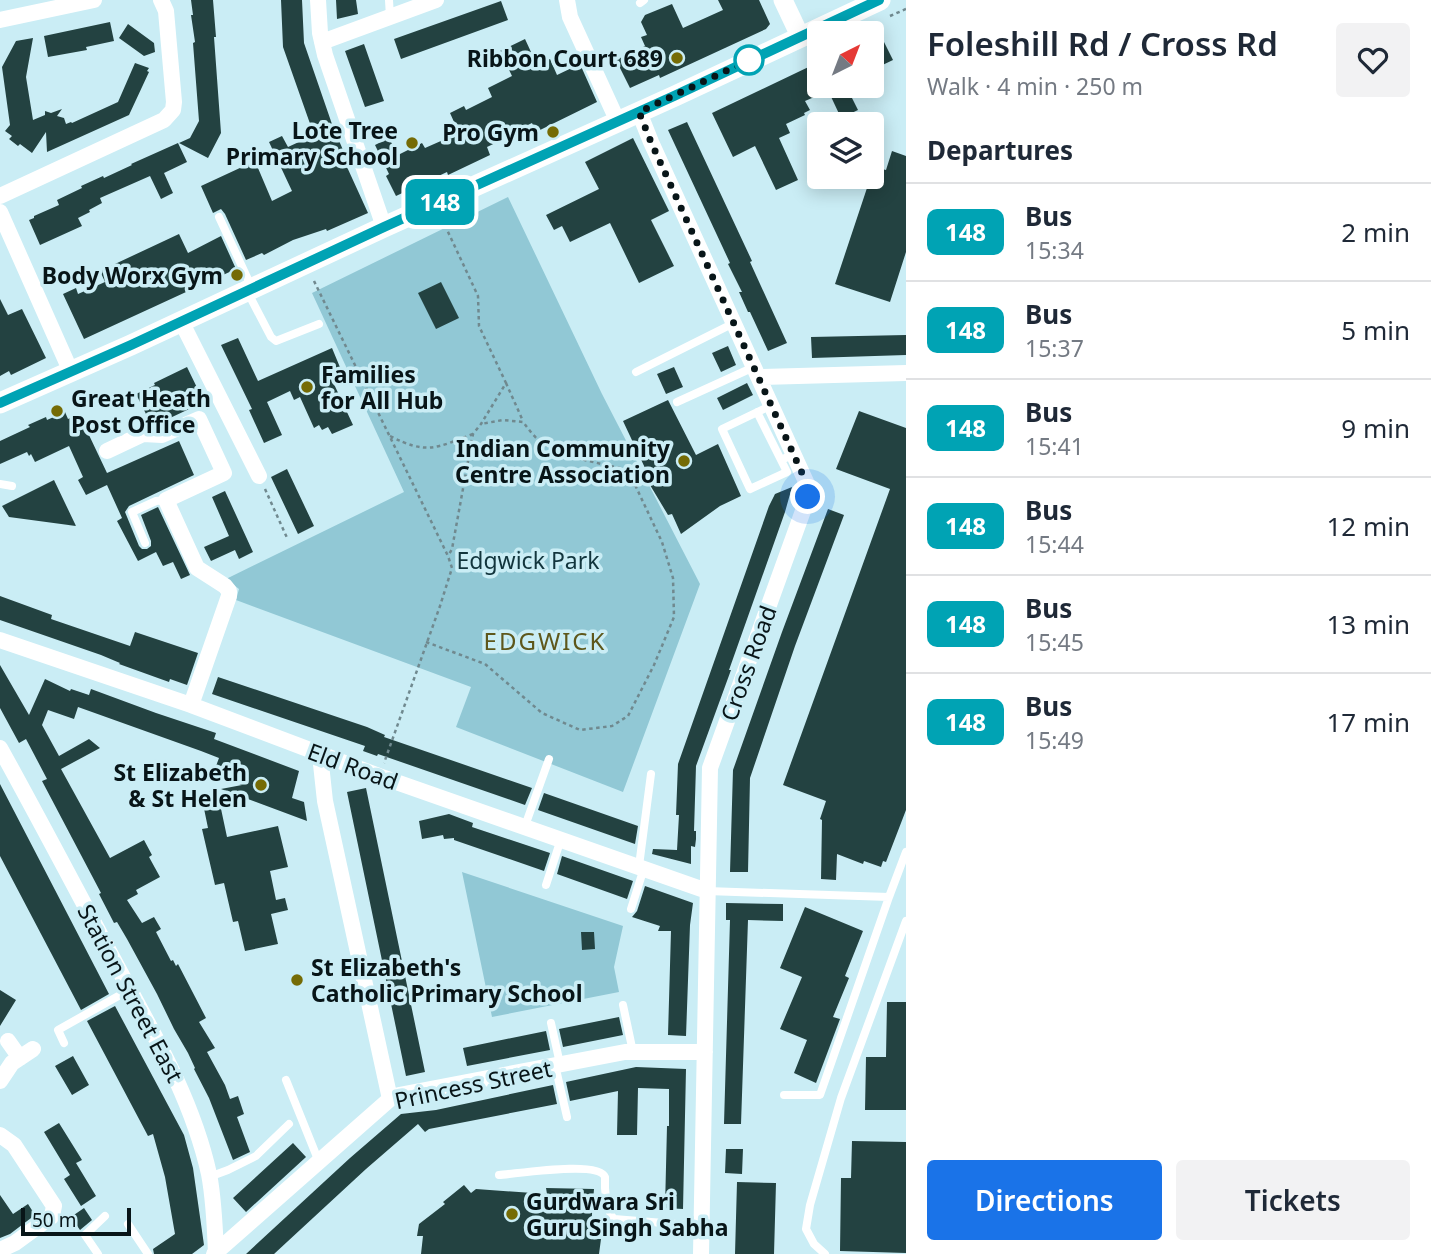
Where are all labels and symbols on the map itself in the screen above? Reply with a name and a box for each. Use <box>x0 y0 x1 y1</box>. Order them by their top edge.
north arrow <box>807 21 884 98</box>
place label: Ribbon Court 689 <box>467 42 663 74</box>
unlabelled marker <box>734 45 764 75</box>
marker: Ribbon Court 689 <box>669 50 685 66</box>
place label: Lote Tree Primary School <box>226 114 398 172</box>
place label: Pro Gym <box>442 116 539 148</box>
marker: Pro Gym <box>545 124 561 140</box>
marker: Lote Tree Primary School <box>404 135 420 151</box>
line badge: 148 <box>400 179 480 225</box>
place label: Body Worx Gym <box>42 259 223 291</box>
marker: Body Worx Gym <box>229 267 245 283</box>
place label: Families for All Hub <box>321 358 443 416</box>
marker: Families for All Hub <box>299 379 315 395</box>
place label: Great Heath Post Office <box>71 382 211 440</box>
marker: Great Heath Post Office <box>49 403 65 419</box>
place label: Indian Community Centre Association <box>455 432 671 490</box>
marker: Indian Community Centre Association <box>676 453 692 469</box>
your location <box>790 479 825 514</box>
park label: Edgwick Park <box>457 544 600 576</box>
street label: Cross Road <box>712 601 784 725</box>
district label: EDGWICK <box>484 624 606 657</box>
street label: Eld Road <box>303 735 403 797</box>
place label: St Elizabeth & St Helen <box>113 756 247 814</box>
marker: St Elizabeth & St Helen <box>253 777 269 793</box>
street label: Station Street East <box>71 898 191 1088</box>
place label: St Elizabeth's Catholic Primary School <box>311 951 583 1009</box>
marker: St Elizabeth's Catholic Primary School <box>289 972 305 988</box>
street label: Princess Street <box>392 1052 554 1116</box>
place label: Gurdwara Sri Guru Singh Sabha <box>526 1185 729 1243</box>
scale bar <box>21 1205 131 1237</box>
marker: Gurdwara Sri Guru Singh Sabha <box>504 1206 520 1222</box>

